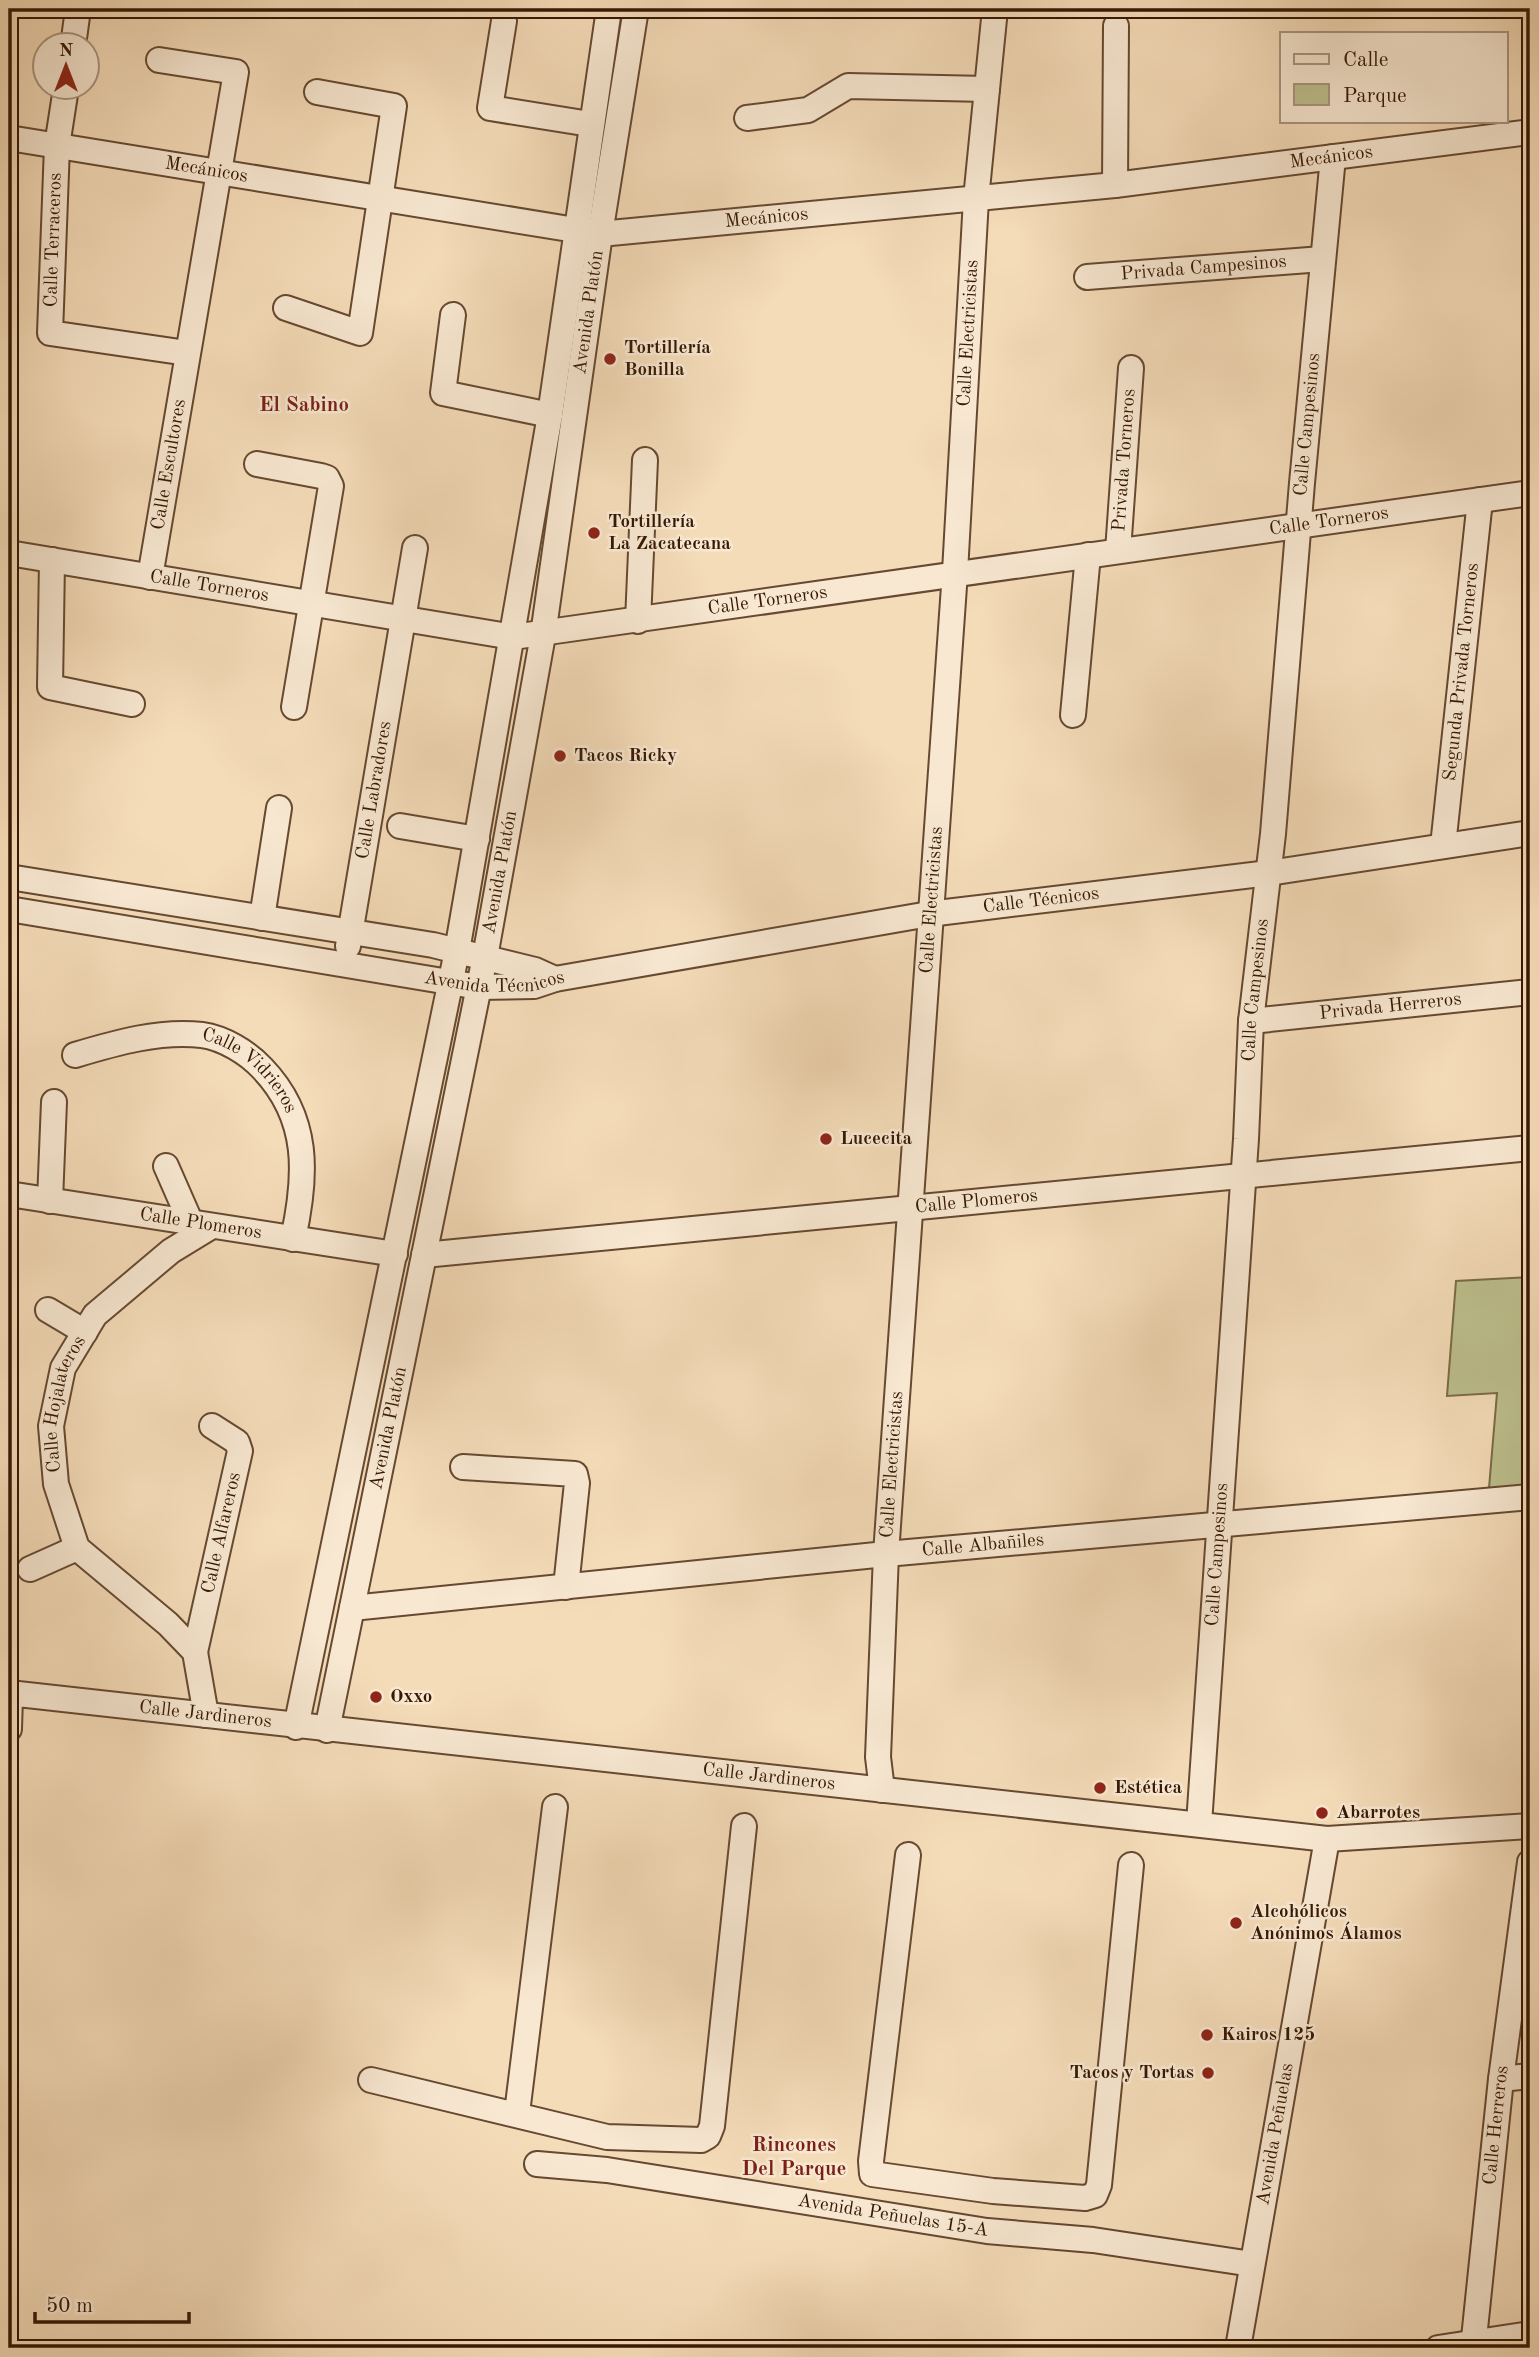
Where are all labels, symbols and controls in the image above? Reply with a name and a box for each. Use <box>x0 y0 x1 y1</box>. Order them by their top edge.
north arrow <box>32 32 102 102</box>
legend <box>1280 32 1508 122</box>
text: N <box>59 42 74 61</box>
text: Calle <box>1343 50 1388 71</box>
text: Parque <box>1343 86 1407 107</box>
street label: Mecánicos <box>1288 143 1374 172</box>
street label: Mecánicos <box>164 154 249 186</box>
street label: Calle Terraceros <box>42 172 66 308</box>
street label: Mecánicos <box>724 205 809 232</box>
street label: Avenida Platón <box>571 249 607 376</box>
street label: Privada Campesinos <box>1120 252 1287 284</box>
street label: Calle Electricistas <box>955 259 982 407</box>
place label: Tortillería Bonilla <box>624 339 711 380</box>
marker: Tortillería Bonilla <box>602 351 618 367</box>
street label: Calle Campesinos <box>1291 352 1324 497</box>
street label: Privada Torneros <box>1110 388 1139 532</box>
district label: El Sabino <box>259 395 349 416</box>
street label: Calle Escultores <box>149 398 190 531</box>
street label: Calle Torneros <box>1268 504 1390 539</box>
place label: Tortillería La Zacatecana <box>608 513 731 554</box>
marker: Tortillería La Zacatecana <box>586 525 602 541</box>
street label: Segunda Privada Torneros <box>1441 562 1483 782</box>
street label: Calle Torneros <box>148 567 270 606</box>
street label: Calle Torneros <box>707 583 828 619</box>
street label: Calle Labradores <box>353 720 395 861</box>
place label: Tacos Ricky <box>574 747 677 766</box>
marker: Tacos Ricky <box>552 748 568 764</box>
street label: Avenida Platón <box>480 809 521 936</box>
street label: Calle Electricistas <box>917 826 947 974</box>
street label: Calle Técnicos <box>982 884 1100 917</box>
street label: Calle Campesinos <box>1240 917 1272 1062</box>
street label: Avenida Técnicos <box>423 968 566 997</box>
street label: Privada Herreros <box>1318 990 1462 1023</box>
street label: Calle Vidrieros <box>200 1026 300 1116</box>
place label: Lucecita <box>840 1130 912 1149</box>
marker: Lucecita <box>818 1131 834 1147</box>
street label: Calle Plomeros <box>914 1186 1039 1217</box>
street label: Calle Plomeros <box>138 1205 263 1243</box>
street label: Calle Hojalateros <box>42 1333 90 1474</box>
street label: Avenida Platón <box>367 1365 411 1491</box>
street label: Calle Electricistas <box>878 1390 907 1539</box>
street label: Calle Alfareros <box>199 1470 244 1595</box>
street label: Calle Campesinos <box>1203 1482 1232 1627</box>
street label: Calle Albañiles <box>921 1531 1045 1560</box>
place label: Oxxo <box>390 1688 432 1707</box>
marker: Oxxo <box>368 1689 384 1705</box>
street label: Calle Jardineros <box>138 1698 273 1732</box>
street label: Calle Jardineros <box>701 1760 836 1794</box>
place label: Estética <box>1114 1779 1183 1798</box>
marker: Estética <box>1092 1780 1108 1796</box>
place label: Abarrotes <box>1336 1804 1420 1823</box>
marker: Abarrotes <box>1314 1805 1330 1821</box>
place label: Alcohólicos Anónimos Álamos <box>1250 1903 1402 1944</box>
marker: Alcohólicos Anónimos Álamos <box>1228 1915 1244 1931</box>
place label: Kairos 125 <box>1221 2026 1315 2045</box>
marker: Kairos 125 <box>1199 2027 1215 2043</box>
street label: Avenida Peñuelas <box>1254 2062 1297 2207</box>
place label: Tacos y Tortas <box>1070 2064 1194 2083</box>
street label: Calle Herreros <box>1481 2064 1512 2186</box>
marker: Tacos y Tortas <box>1200 2065 1216 2081</box>
district label: Rincones Del Parque <box>742 2135 846 2180</box>
street label: Avenida Peñuelas 15-A <box>796 2191 990 2241</box>
scale bar <box>35 2280 189 2324</box>
text: 50 m <box>46 2296 93 2317</box>

